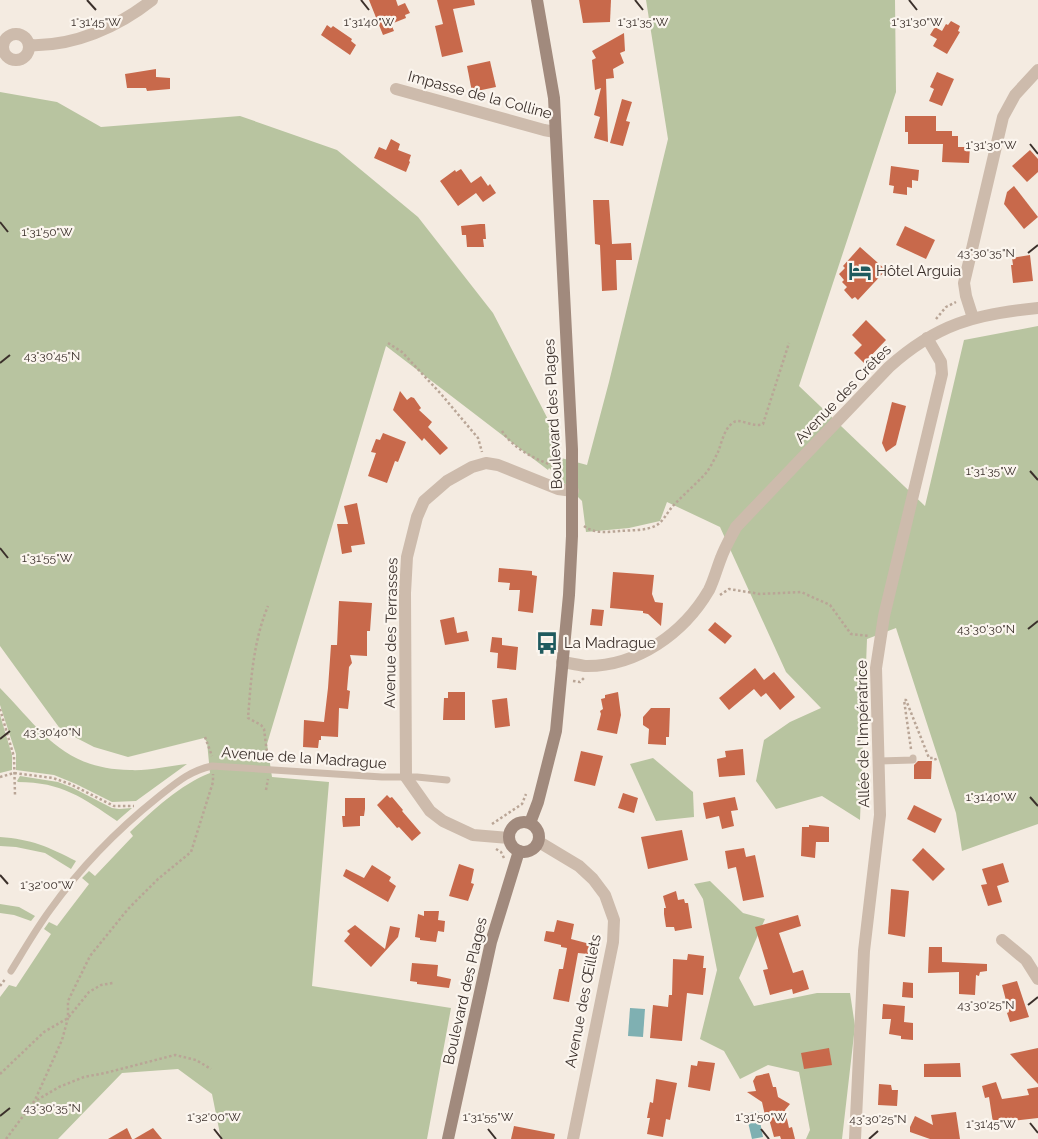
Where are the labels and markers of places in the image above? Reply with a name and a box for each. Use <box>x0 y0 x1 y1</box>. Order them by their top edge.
hotel icon: Hôtel Arguia <box>847 258 873 284</box>
place label: Hôtel Arguia <box>876 262 961 280</box>
bus stop icon: La Madrague <box>534 630 560 656</box>
place label: La Madrague <box>564 634 656 652</box>

